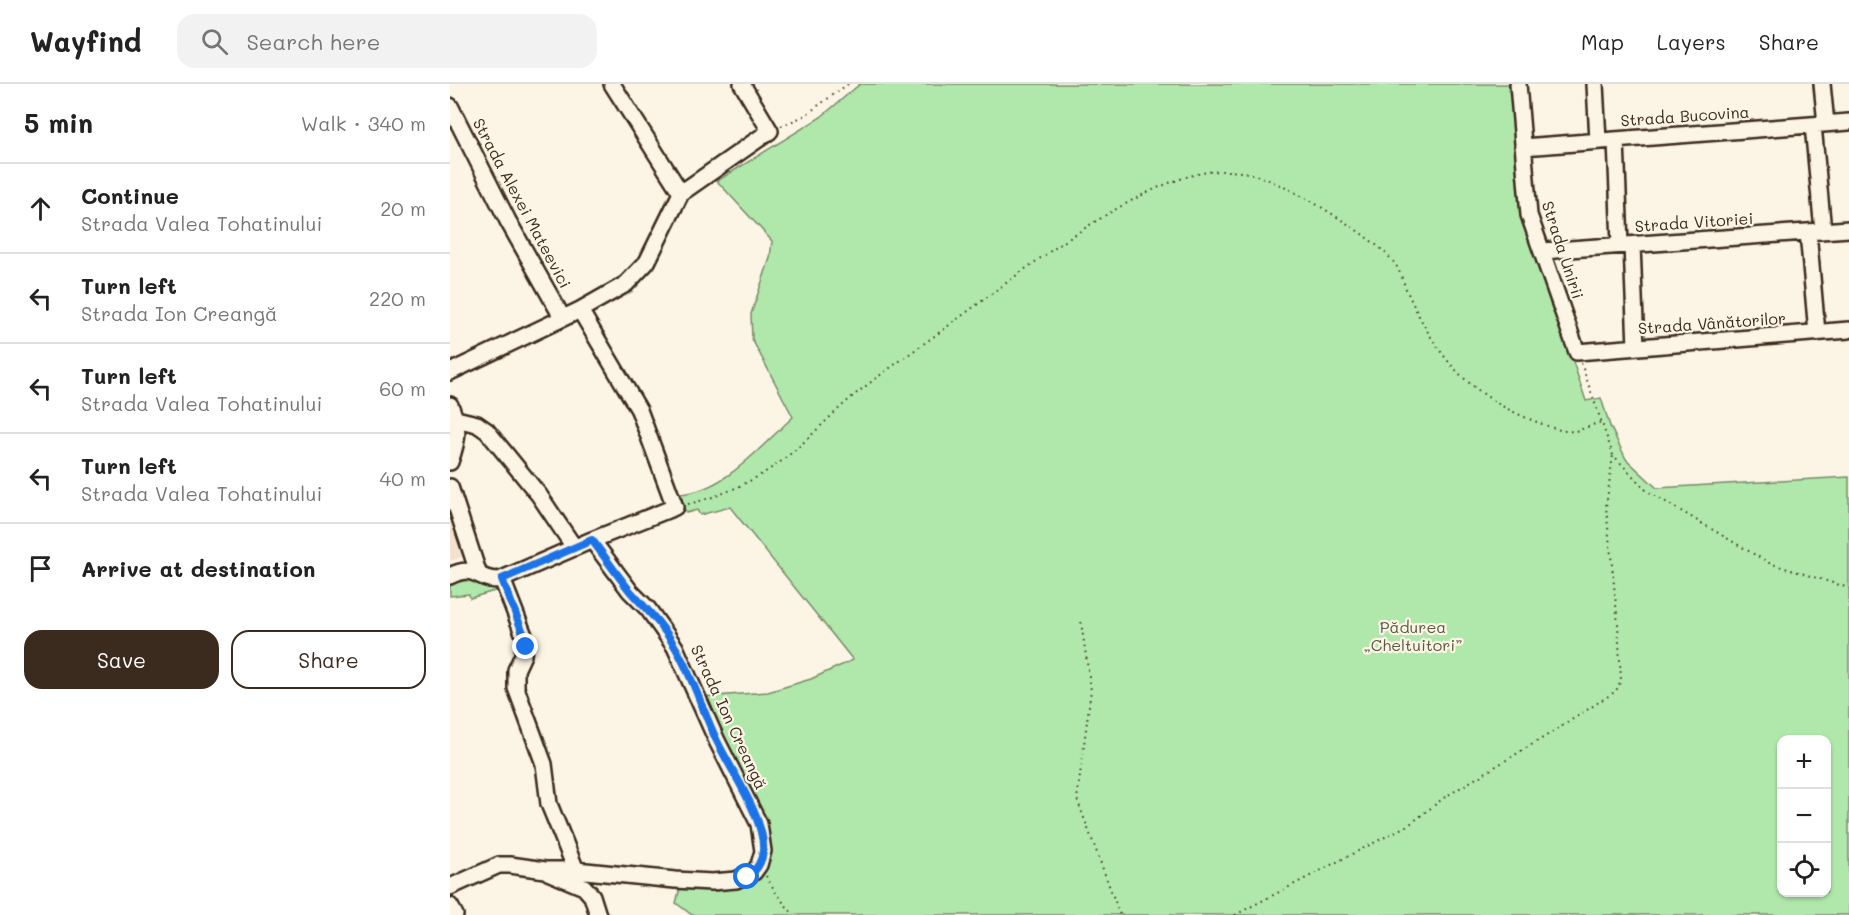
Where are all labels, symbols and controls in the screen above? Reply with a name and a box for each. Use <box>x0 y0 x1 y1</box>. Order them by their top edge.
search box <box>177 14 597 68</box>
text: Wayfind <box>30 23 141 59</box>
icon: search <box>198 25 231 58</box>
text: Search here <box>246 27 380 56</box>
text: Map <box>1581 28 1624 55</box>
text: Layers <box>1657 28 1726 55</box>
text: Share <box>1759 28 1819 55</box>
street label: Strada Bucovina <box>1620 101 1750 130</box>
text: 5 min <box>24 106 93 140</box>
text: Walk · 340 m <box>301 110 426 136</box>
street label: Strada Alexei Mateevici <box>469 114 576 291</box>
text: Continue <box>81 181 179 210</box>
icon: ahead <box>24 192 57 225</box>
text: 20 m <box>380 195 426 221</box>
street label: Strada Unirii <box>1538 198 1589 301</box>
street label: Strada Vitoriei <box>1634 207 1754 236</box>
text: Strada Valea Tohatinului <box>81 210 322 236</box>
text: Turn left <box>81 271 177 300</box>
icon: left <box>24 282 57 315</box>
text: 220 m <box>369 285 426 311</box>
text: Strada Ion Creangă <box>81 300 278 326</box>
street label: Strada Vânătorilor <box>1637 307 1787 338</box>
text: Turn left <box>81 361 177 390</box>
icon: left <box>24 372 57 405</box>
text: 60 m <box>379 375 426 401</box>
text: Strada Valea Tohatinului <box>81 390 322 416</box>
text: Turn left <box>81 451 177 480</box>
icon: left <box>24 462 57 495</box>
text: 40 m <box>380 465 426 491</box>
text: Strada Valea Tohatinului <box>81 480 322 506</box>
icon: arrive <box>24 552 57 585</box>
text: Arrive at destination <box>81 554 316 583</box>
park label: Pădurea „Cheltuitori” <box>1363 616 1463 655</box>
button: Save <box>24 630 219 689</box>
button: Share <box>231 630 426 689</box>
route end <box>512 633 538 659</box>
street label: Strada Ion Creangă <box>687 641 772 792</box>
map controls <box>1777 735 1831 897</box>
button: + <box>1777 735 1831 789</box>
button: − <box>1777 789 1831 843</box>
button: locate <box>1777 843 1831 897</box>
route start <box>733 863 759 889</box>

